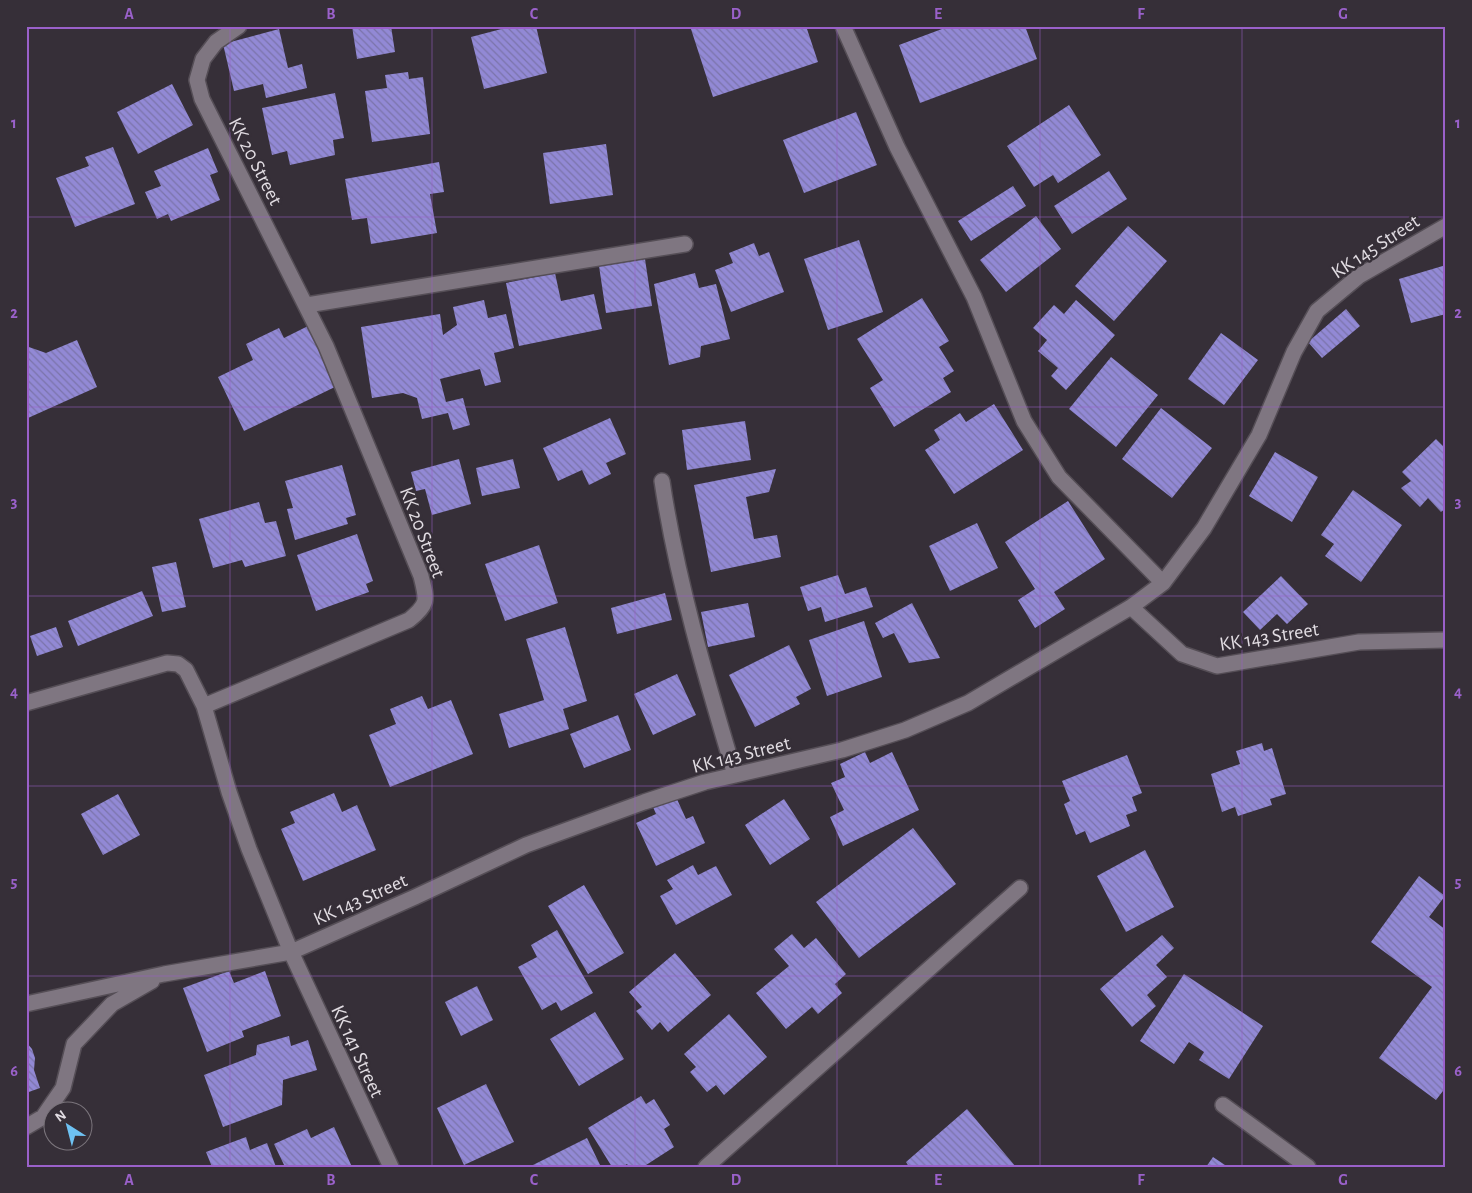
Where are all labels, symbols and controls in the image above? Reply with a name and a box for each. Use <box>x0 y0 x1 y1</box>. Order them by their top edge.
text: A <box>124 6 134 22</box>
text: B <box>326 6 336 22</box>
text: C <box>530 6 539 22</box>
text: D <box>731 6 742 22</box>
text: E <box>934 6 942 22</box>
text: F <box>1137 6 1145 22</box>
text: G <box>1338 6 1348 22</box>
street label: KK 20 Street <box>225 114 286 209</box>
text: 1 <box>11 115 17 131</box>
text: 1 <box>1455 115 1461 131</box>
street label: KK 145 Street <box>1328 211 1424 283</box>
text: 2 <box>10 305 18 321</box>
text: 2 <box>1454 305 1462 321</box>
street label: KK 20 Street <box>396 484 449 581</box>
text: 3 <box>11 494 18 510</box>
text: 3 <box>1455 494 1462 510</box>
street label: KK 143 Street <box>1218 619 1321 655</box>
text: 4 <box>10 684 18 700</box>
text: 4 <box>1454 684 1462 700</box>
street label: KK 143 Street <box>690 733 793 777</box>
street label: KK 143 Street <box>311 870 411 929</box>
text: 5 <box>11 874 18 890</box>
text: 5 <box>1455 874 1462 890</box>
street label: KK 141 Street <box>327 1002 387 1101</box>
text: 6 <box>10 1063 18 1079</box>
text: 6 <box>1454 1063 1462 1079</box>
north arrow <box>42 1100 92 1150</box>
text: N <box>53 1108 69 1125</box>
text: A <box>124 1172 134 1188</box>
text: B <box>326 1172 336 1188</box>
text: C <box>530 1172 539 1188</box>
text: D <box>731 1172 742 1188</box>
text: E <box>934 1172 942 1188</box>
text: F <box>1137 1172 1145 1188</box>
text: G <box>1338 1172 1348 1188</box>

